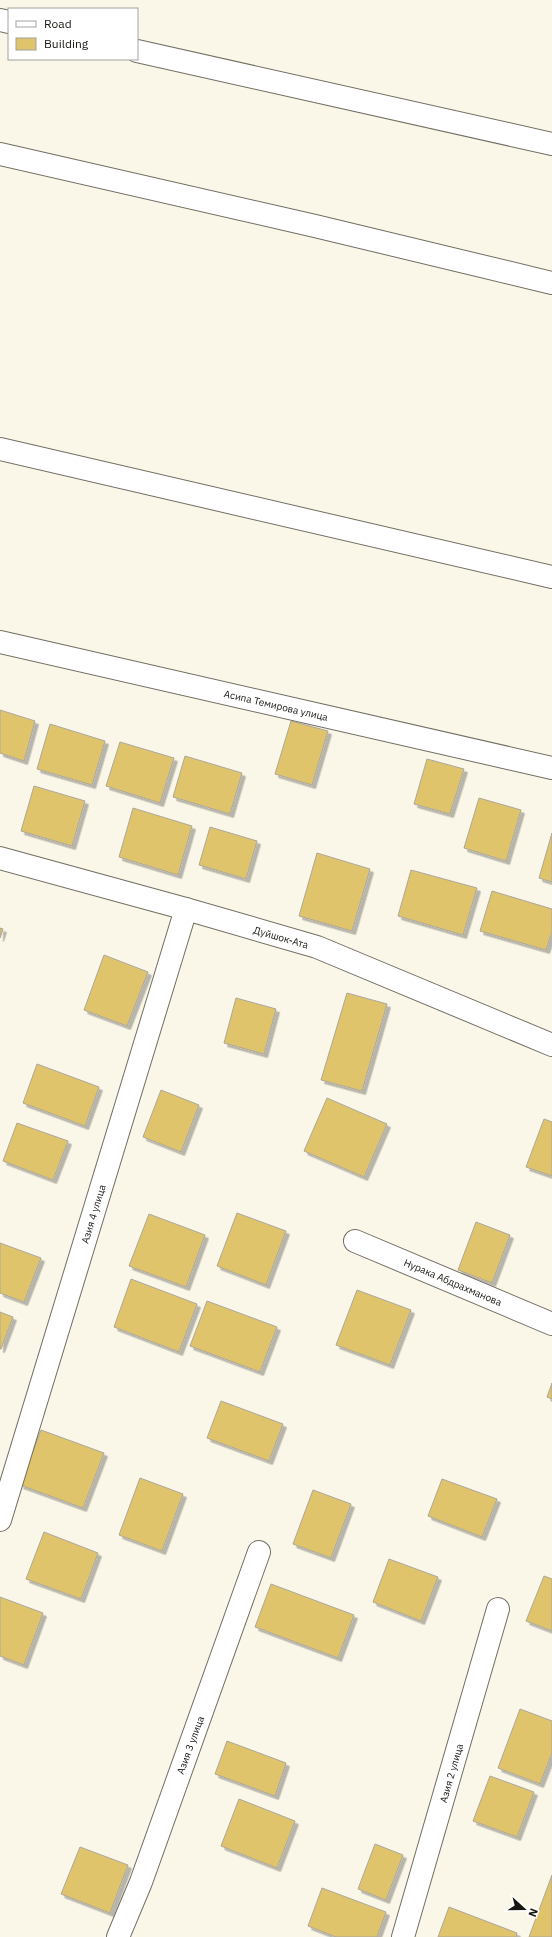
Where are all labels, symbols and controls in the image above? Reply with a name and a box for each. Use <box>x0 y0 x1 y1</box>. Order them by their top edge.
legend <box>8 8 138 60</box>
text: Road <box>44 16 72 31</box>
text: Building <box>44 36 89 51</box>
street label: Асипа Темирова улица <box>223 687 330 724</box>
street label: Дуйшок-Ата <box>252 923 310 952</box>
street label: Азия 4 улица <box>78 1182 109 1245</box>
street label: Нурака Абдрахманова <box>402 1256 504 1309</box>
street label: Азия 3 улица <box>174 1714 207 1776</box>
street label: Азия 2 улица <box>437 1741 466 1804</box>
north arrow <box>504 1889 544 1929</box>
text: N <box>525 1906 541 1919</box>

